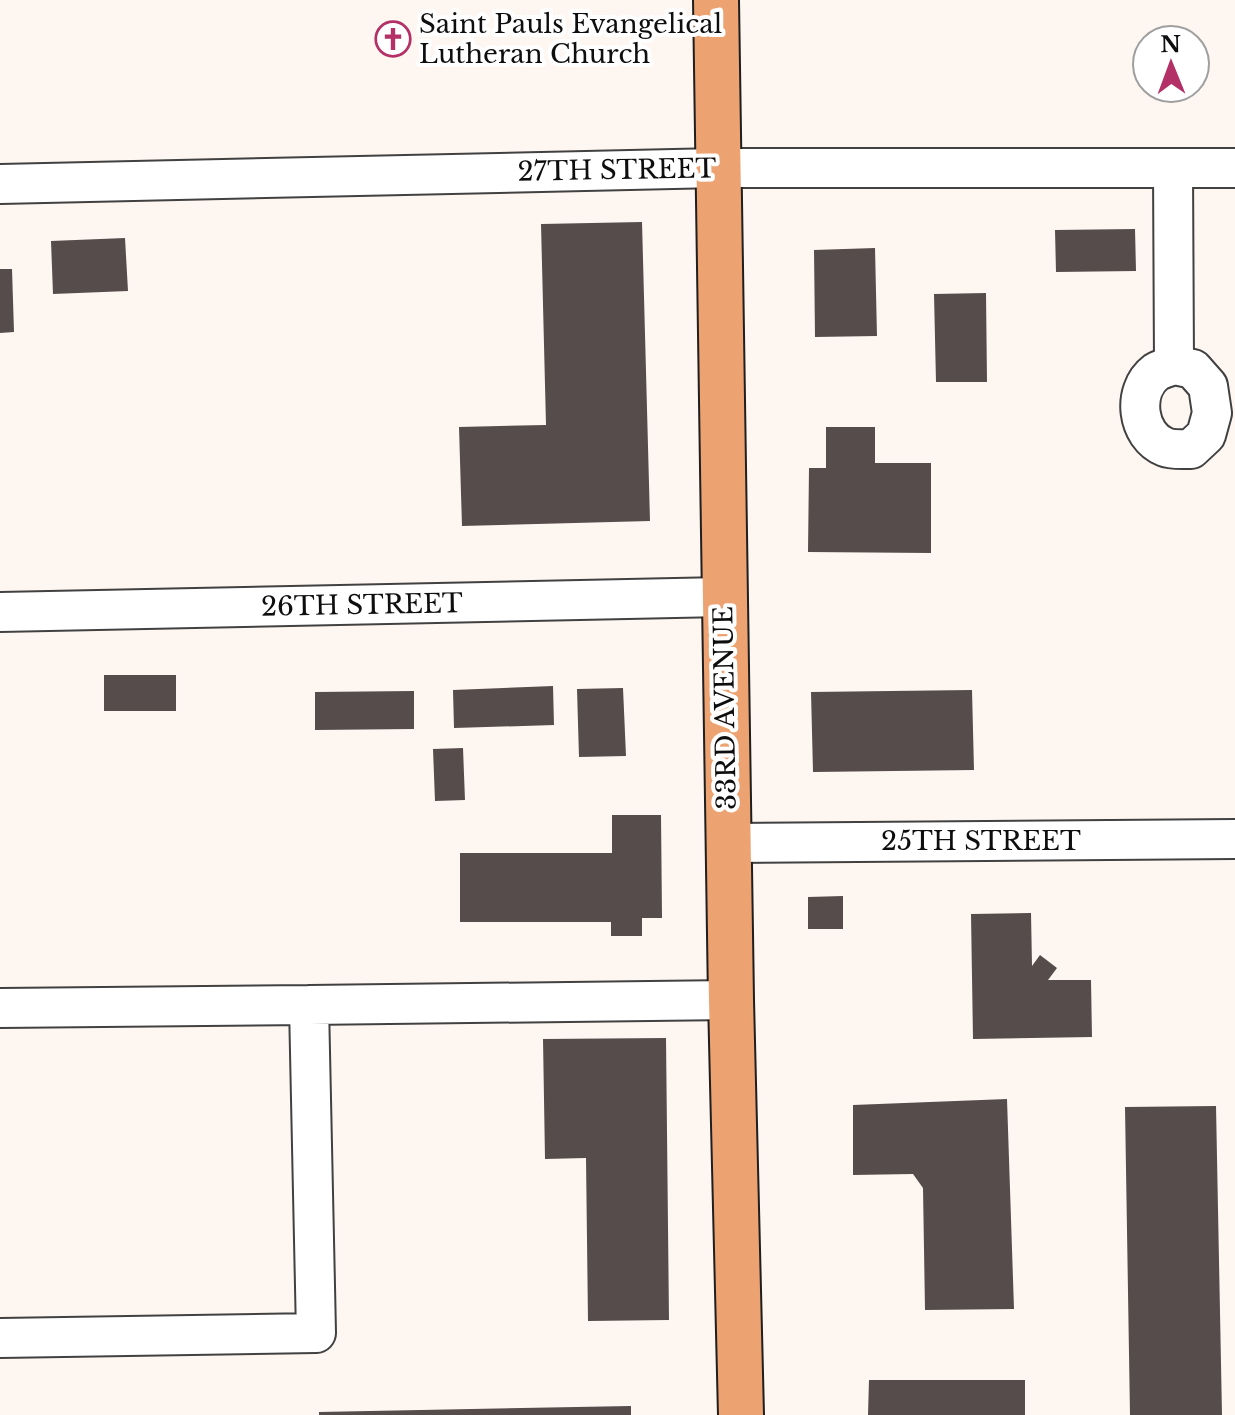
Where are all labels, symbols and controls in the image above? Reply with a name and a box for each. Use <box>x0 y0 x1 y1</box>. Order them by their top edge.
place label: Saint Pauls Evangelical Lutheran Church <box>419 8 722 70</box>
church icon: Saint Pauls Evangelical Lutheran Church <box>374 20 412 58</box>
north arrow <box>1131 24 1211 104</box>
text: N <box>1160 31 1182 58</box>
street label: 27TH STREET <box>517 152 717 188</box>
street label: 26TH STREET <box>261 587 463 623</box>
street label: 33RD AVENUE <box>707 606 743 810</box>
street label: 25TH STREET <box>881 825 1081 857</box>

